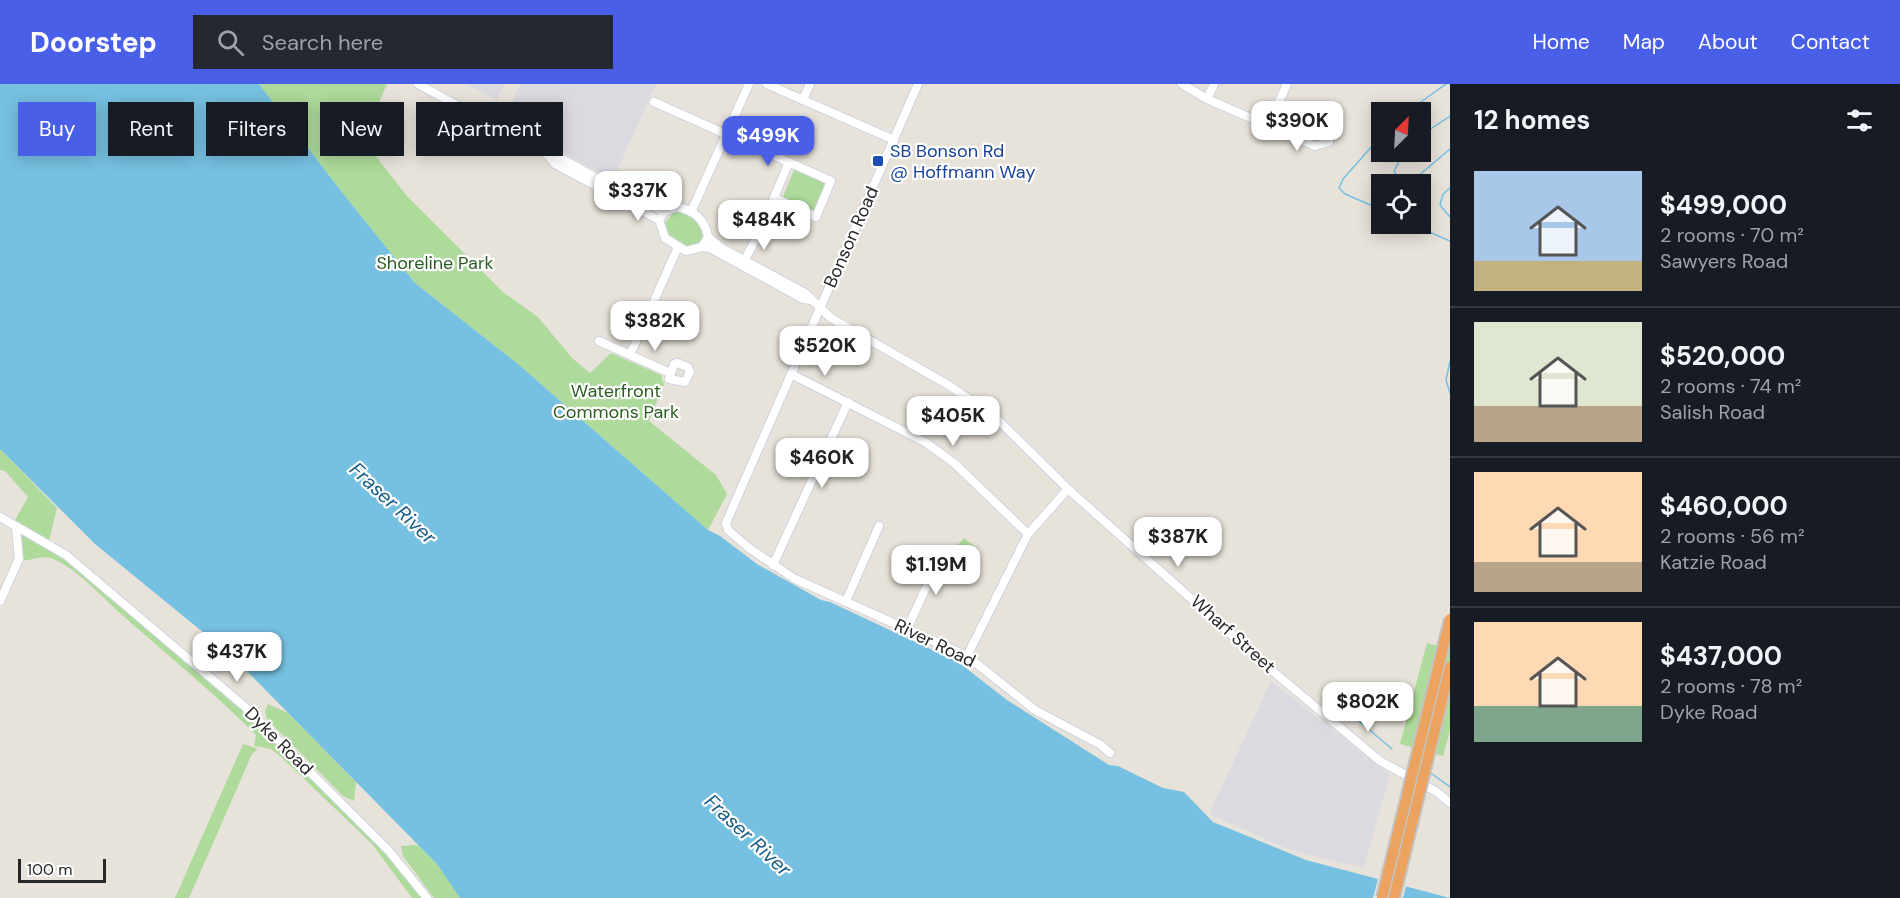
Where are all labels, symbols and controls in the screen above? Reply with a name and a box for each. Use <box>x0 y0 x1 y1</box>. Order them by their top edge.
search box <box>193 15 613 69</box>
text: Doorstep <box>30 24 157 61</box>
icon: search <box>214 26 247 59</box>
text: Search here <box>262 28 383 57</box>
text: Home <box>1532 28 1590 56</box>
text: Map <box>1623 28 1665 56</box>
text: About <box>1698 28 1758 56</box>
text: Contact <box>1791 28 1870 56</box>
pin: $390K <box>1255 101 1339 152</box>
chip: Buy <box>18 102 96 156</box>
chip: Rent <box>108 102 194 156</box>
chip: Filters <box>206 102 308 156</box>
chip: New <box>320 102 404 156</box>
chip: Apartment <box>416 102 563 156</box>
north arrow <box>1371 102 1431 162</box>
map controls <box>1371 102 1431 234</box>
text: 12 homes <box>1474 103 1590 137</box>
icon: filters <box>1843 104 1876 137</box>
text: $390K <box>1265 107 1329 133</box>
pin: $499K <box>726 116 810 167</box>
text: $499K <box>736 122 800 148</box>
place label: SB Bonson Rd @ Hoffmann Way <box>890 139 1035 184</box>
marker: SB Bonson Rd @ Hoffmann Way <box>871 154 885 168</box>
pin: $337K <box>596 171 680 222</box>
button: locate <box>1371 174 1431 234</box>
text: $337K <box>608 177 668 203</box>
street label: Bonson Road <box>818 183 884 291</box>
text: $499,000 <box>1660 188 1787 222</box>
icon: home <box>1522 195 1594 267</box>
pin: $484K <box>722 200 806 251</box>
text: $484K <box>732 206 796 232</box>
text: 2 rooms · 70 m² <box>1660 222 1804 248</box>
text: Sawyers Road <box>1660 248 1788 274</box>
park label: Shoreline Park <box>376 251 494 275</box>
pin: $382K <box>613 301 697 352</box>
text: $382K <box>624 307 686 333</box>
pin: $520K <box>783 326 867 377</box>
text: $520K <box>794 332 856 358</box>
text: $520,000 <box>1660 339 1785 373</box>
icon: home <box>1522 346 1594 418</box>
text: 2 rooms · 74 m² <box>1660 373 1801 399</box>
park label: Waterfront Commons Park <box>553 379 679 424</box>
pin: $405K <box>911 396 995 447</box>
text: Salish Road <box>1660 399 1765 425</box>
text: $405K <box>921 402 985 428</box>
pin: $460K <box>780 438 864 489</box>
text: $460K <box>790 444 854 470</box>
water label: Fraser River <box>344 456 442 550</box>
text: $460,000 <box>1660 489 1788 523</box>
icon: home <box>1522 496 1594 568</box>
pin: $387K <box>1136 517 1220 568</box>
text: $387K <box>1148 523 1208 549</box>
text: 2 rooms · 56 m² <box>1660 523 1805 549</box>
pin: $1.19M <box>887 545 985 596</box>
text: Katzie Road <box>1660 549 1767 575</box>
text: $1.19M <box>905 551 967 577</box>
street label: Wharf Street <box>1186 590 1280 678</box>
street label: River Road <box>890 613 980 673</box>
pin: $437K <box>195 632 279 683</box>
text: $437K <box>207 638 267 664</box>
text: $437,000 <box>1660 639 1782 673</box>
icon: home <box>1522 646 1594 718</box>
text: 2 rooms · 78 m² <box>1660 673 1802 699</box>
pin: $802K <box>1326 682 1410 733</box>
text: $802K <box>1336 688 1400 714</box>
text: Dyke Road <box>1660 699 1757 725</box>
street label: Dyke Road <box>239 701 319 781</box>
water label: Fraser River <box>699 788 797 882</box>
scale bar <box>18 856 106 884</box>
text: 100 m <box>27 859 72 880</box>

